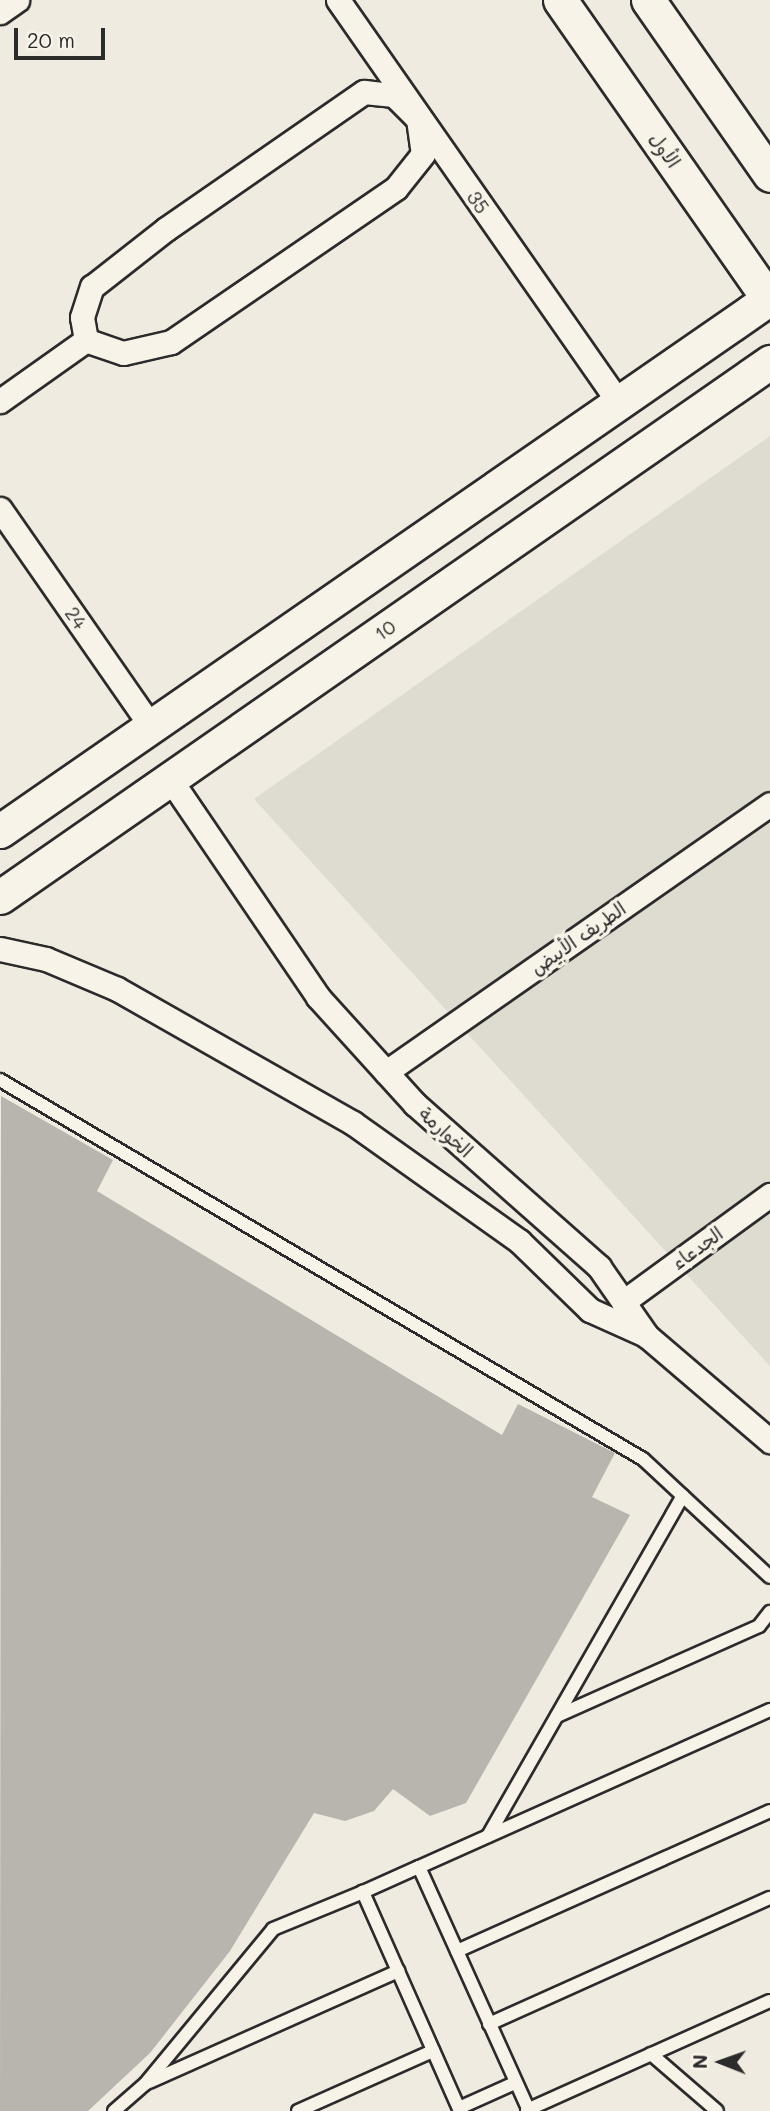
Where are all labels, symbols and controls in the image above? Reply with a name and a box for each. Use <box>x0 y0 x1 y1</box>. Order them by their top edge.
scale bar <box>18 14 108 58</box>
text: 20 m <box>27 26 75 53</box>
street label: الأول <box>645 128 685 172</box>
street label: 35 <box>462 186 494 218</box>
street label: 24 <box>60 603 92 633</box>
street label: 10 <box>370 615 400 645</box>
street label: الطريف الأبيض <box>526 897 630 979</box>
street label: الخوارمة <box>414 1102 478 1162</box>
street label: الجدعاء <box>667 1222 727 1274</box>
north arrow <box>686 2027 756 2097</box>
text: N <box>687 2054 712 2069</box>

